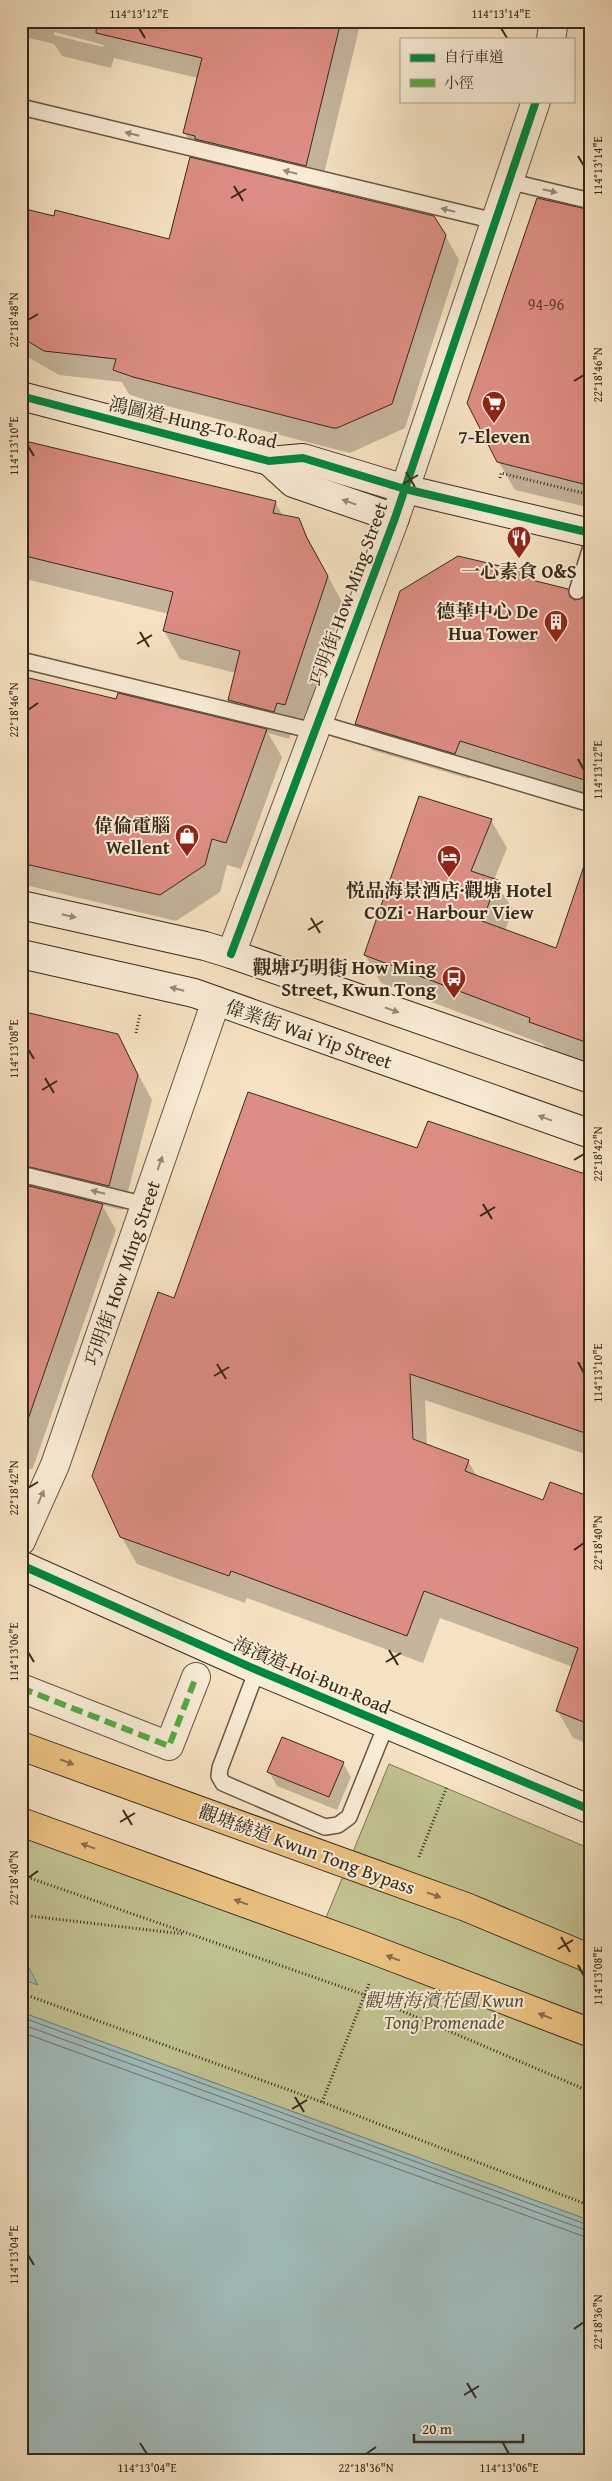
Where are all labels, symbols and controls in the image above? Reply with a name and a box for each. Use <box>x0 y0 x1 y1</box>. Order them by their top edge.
text: 114°13'12"E <box>109 5 169 22</box>
text: 114°13'14"E <box>471 5 531 22</box>
legend <box>400 38 574 102</box>
text: 自行車道 <box>444 46 504 67</box>
text: 小徑 <box>444 72 474 93</box>
one-way arrow <box>124 130 139 138</box>
text: 114°13'14"E <box>589 136 606 196</box>
one-way arrow <box>282 168 297 176</box>
one-way arrow <box>542 187 557 195</box>
one-way arrow <box>440 206 455 214</box>
text: 22°18'48"N <box>5 292 22 348</box>
house number: 94-96 <box>528 292 564 316</box>
text: 22°18'46"N <box>589 347 606 403</box>
street label: 鴻圖道 Hung To Road <box>106 389 281 455</box>
supermarket icon: 7-Eleven <box>481 390 507 424</box>
text: 114°13'10"E <box>5 416 22 476</box>
place label: 7-Eleven <box>458 422 531 450</box>
street label: 巧明街 How Ming Street <box>302 498 394 690</box>
one-way arrow <box>341 498 356 505</box>
restaurant icon: 一心素食 O&S <box>506 525 532 559</box>
place label: 一心素食 O&S <box>461 557 577 585</box>
place label: 德華中心 De Hua Tower <box>436 597 538 647</box>
building icon: 德華中心 De Hua Tower <box>543 609 569 643</box>
text: 22°18'46"N <box>5 682 22 738</box>
text: 114°13'12"E <box>589 740 606 800</box>
place label: 偉倫電腦 Wellent <box>94 811 171 861</box>
shop icon: 偉倫電腦 Wellent <box>174 823 200 857</box>
hotel icon: 悦品海景酒店‧觀塘 Hotel COZi ∙ Harbour View <box>436 844 462 878</box>
place label: 悦品海景酒店‧觀塘 Hotel COZi ∙ Harbour View <box>346 876 552 926</box>
one-way arrow <box>61 912 76 920</box>
place label: 觀塘巧明街 How Ming Street, Kwun Tong <box>252 953 437 1003</box>
bus stop icon: 觀塘巧明街 How Ming Street, Kwun Tong <box>441 965 467 999</box>
one-way arrow <box>169 985 184 993</box>
street label: 偉業街 Wai Yip Street <box>222 992 396 1076</box>
one-way arrow <box>385 1007 400 1014</box>
text: 114°13'08"E <box>5 1019 22 1079</box>
one-way arrow <box>537 1113 552 1121</box>
text: 22°18'42"N <box>589 1126 606 1182</box>
one-way arrow <box>157 1155 164 1170</box>
street label: 巧明街 How Ming Street <box>77 1176 167 1369</box>
one-way arrow <box>91 1188 106 1196</box>
text: 114°13'10"E <box>589 1343 606 1403</box>
text: 22°18'42"N <box>5 1460 22 1516</box>
one-way arrow <box>37 1490 45 1504</box>
text: 22°18'40"N <box>589 1515 606 1571</box>
text: 114°13'06"E <box>5 1622 22 1682</box>
street label: 海濱道 Hoi Bun Road <box>229 1629 396 1721</box>
one-way arrow <box>60 1758 75 1766</box>
street label: 觀塘繞道 Kwun Tong Bypass <box>195 1797 419 1901</box>
one-way arrow <box>80 1842 95 1850</box>
text: 22°18'40"N <box>5 1850 22 1906</box>
one-way arrow <box>426 1892 441 1899</box>
one-way arrow <box>233 1898 248 1905</box>
text: 114°13'08"E <box>589 1946 606 2006</box>
one-way arrow <box>385 1954 400 1962</box>
park label: 觀塘海濱花園 Kwun Tong Promenade <box>364 1986 524 2036</box>
one-way arrow <box>538 2011 552 2019</box>
text: 114°13'04"E <box>5 2225 22 2285</box>
text: 22°18'36"N <box>589 2294 606 2350</box>
scale bar <box>414 2411 523 2443</box>
text: 20 m <box>422 2418 453 2439</box>
text: 114°13'04"E <box>117 2459 177 2476</box>
text: 22°18'36"N <box>338 2459 394 2476</box>
text: 114°13'06"E <box>479 2459 539 2476</box>

